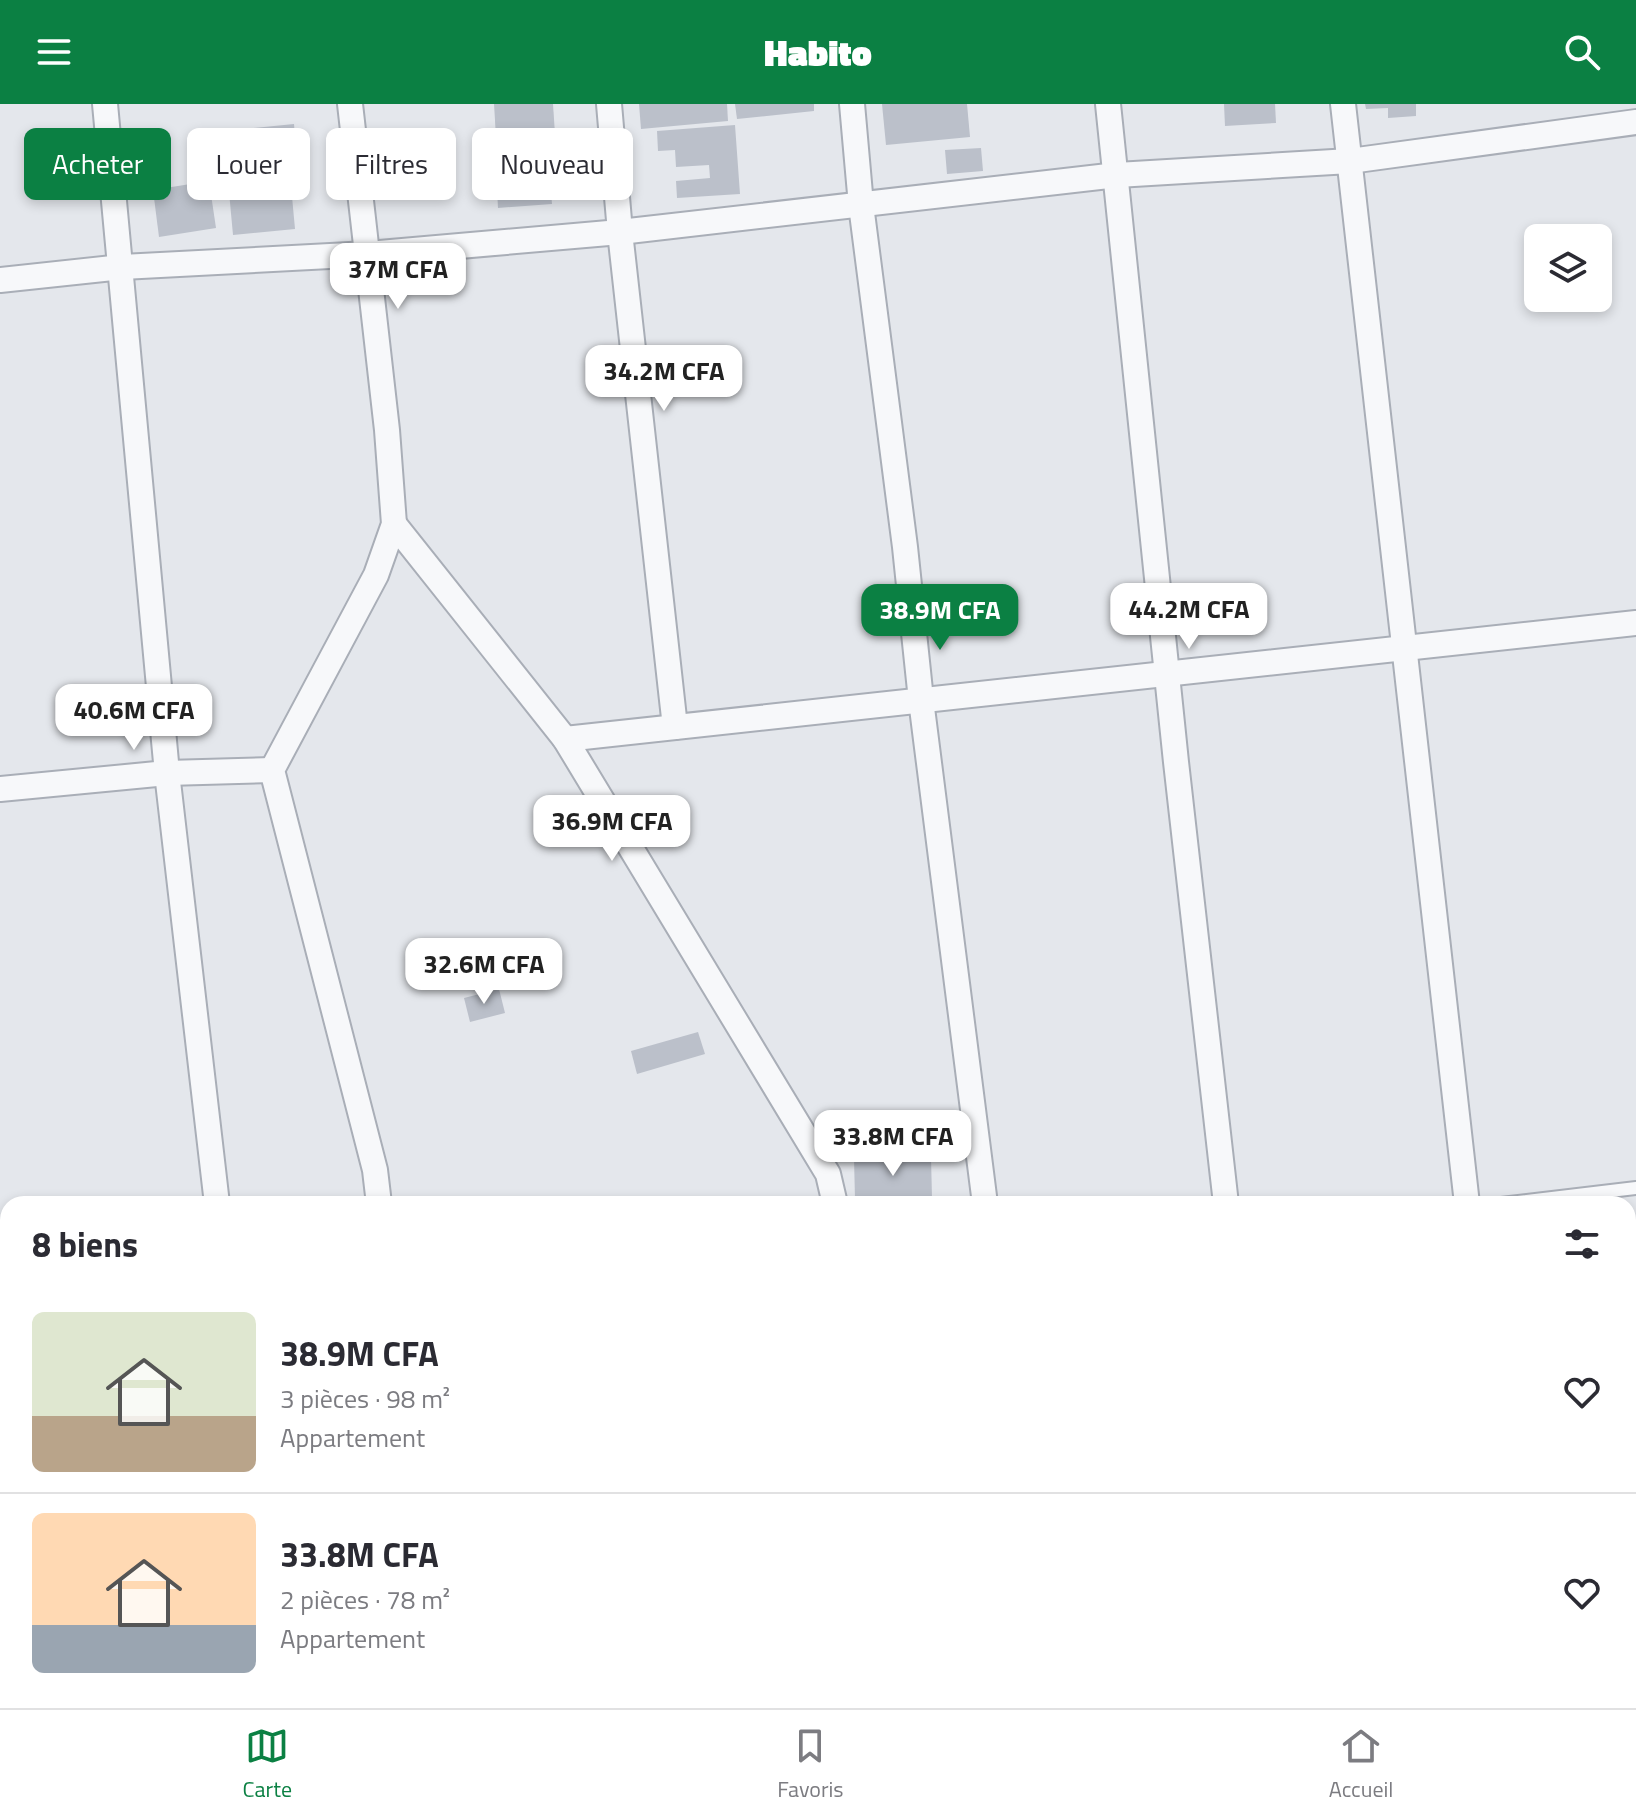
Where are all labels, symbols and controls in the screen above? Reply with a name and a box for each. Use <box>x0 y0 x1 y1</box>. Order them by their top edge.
text: Habito <box>764 25 872 80</box>
icon: menu <box>32 30 76 74</box>
icon: search <box>1560 30 1604 74</box>
chip: Acheter <box>24 128 171 200</box>
chip: Louer <box>187 128 310 200</box>
chip: Filtres <box>326 128 456 200</box>
chip: Nouveau <box>472 128 633 200</box>
map controls <box>1524 224 1612 312</box>
button: layers <box>1524 224 1612 312</box>
pin: 37M CFA <box>324 243 472 311</box>
text: 37M CFA <box>348 249 448 288</box>
pin: 34.2M CFA <box>572 345 756 413</box>
text: 34.2M CFA <box>603 351 725 390</box>
pin: 44.2M CFA <box>1097 583 1281 651</box>
pin: 38.9M CFA <box>848 584 1032 652</box>
text: 44.2M CFA <box>1128 589 1250 628</box>
text: 38.9M CFA <box>879 590 1001 629</box>
pin: 40.6M CFA <box>42 684 226 752</box>
text: 40.6M CFA <box>73 690 195 729</box>
pin: 36.9M CFA <box>520 795 704 863</box>
text: 36.9M CFA <box>551 801 673 840</box>
pin: 32.6M CFA <box>392 938 576 1006</box>
text: 32.6M CFA <box>423 944 545 983</box>
pin: 33.8M CFA <box>801 1110 985 1178</box>
text: 33.8M CFA <box>832 1116 954 1155</box>
text: 8 biens <box>32 1218 138 1270</box>
icon: filters <box>1560 1222 1604 1266</box>
text: 38.9M CFA <box>280 1327 439 1379</box>
icon: home <box>96 1344 192 1440</box>
icon: heart <box>1560 1370 1604 1414</box>
text: 3 pièces · 98 m² <box>280 1379 450 1418</box>
text: Appartement <box>280 1418 425 1457</box>
text: 33.8M CFA <box>280 1528 439 1580</box>
icon: home <box>96 1545 192 1641</box>
icon: heart <box>1560 1571 1604 1615</box>
text: 2 pièces · 78 m² <box>280 1580 450 1619</box>
text: Appartement <box>280 1619 425 1658</box>
tab: Carte <box>243 1724 292 1806</box>
tab: Favoris <box>777 1724 844 1806</box>
tab: Accueil <box>1329 1724 1393 1806</box>

